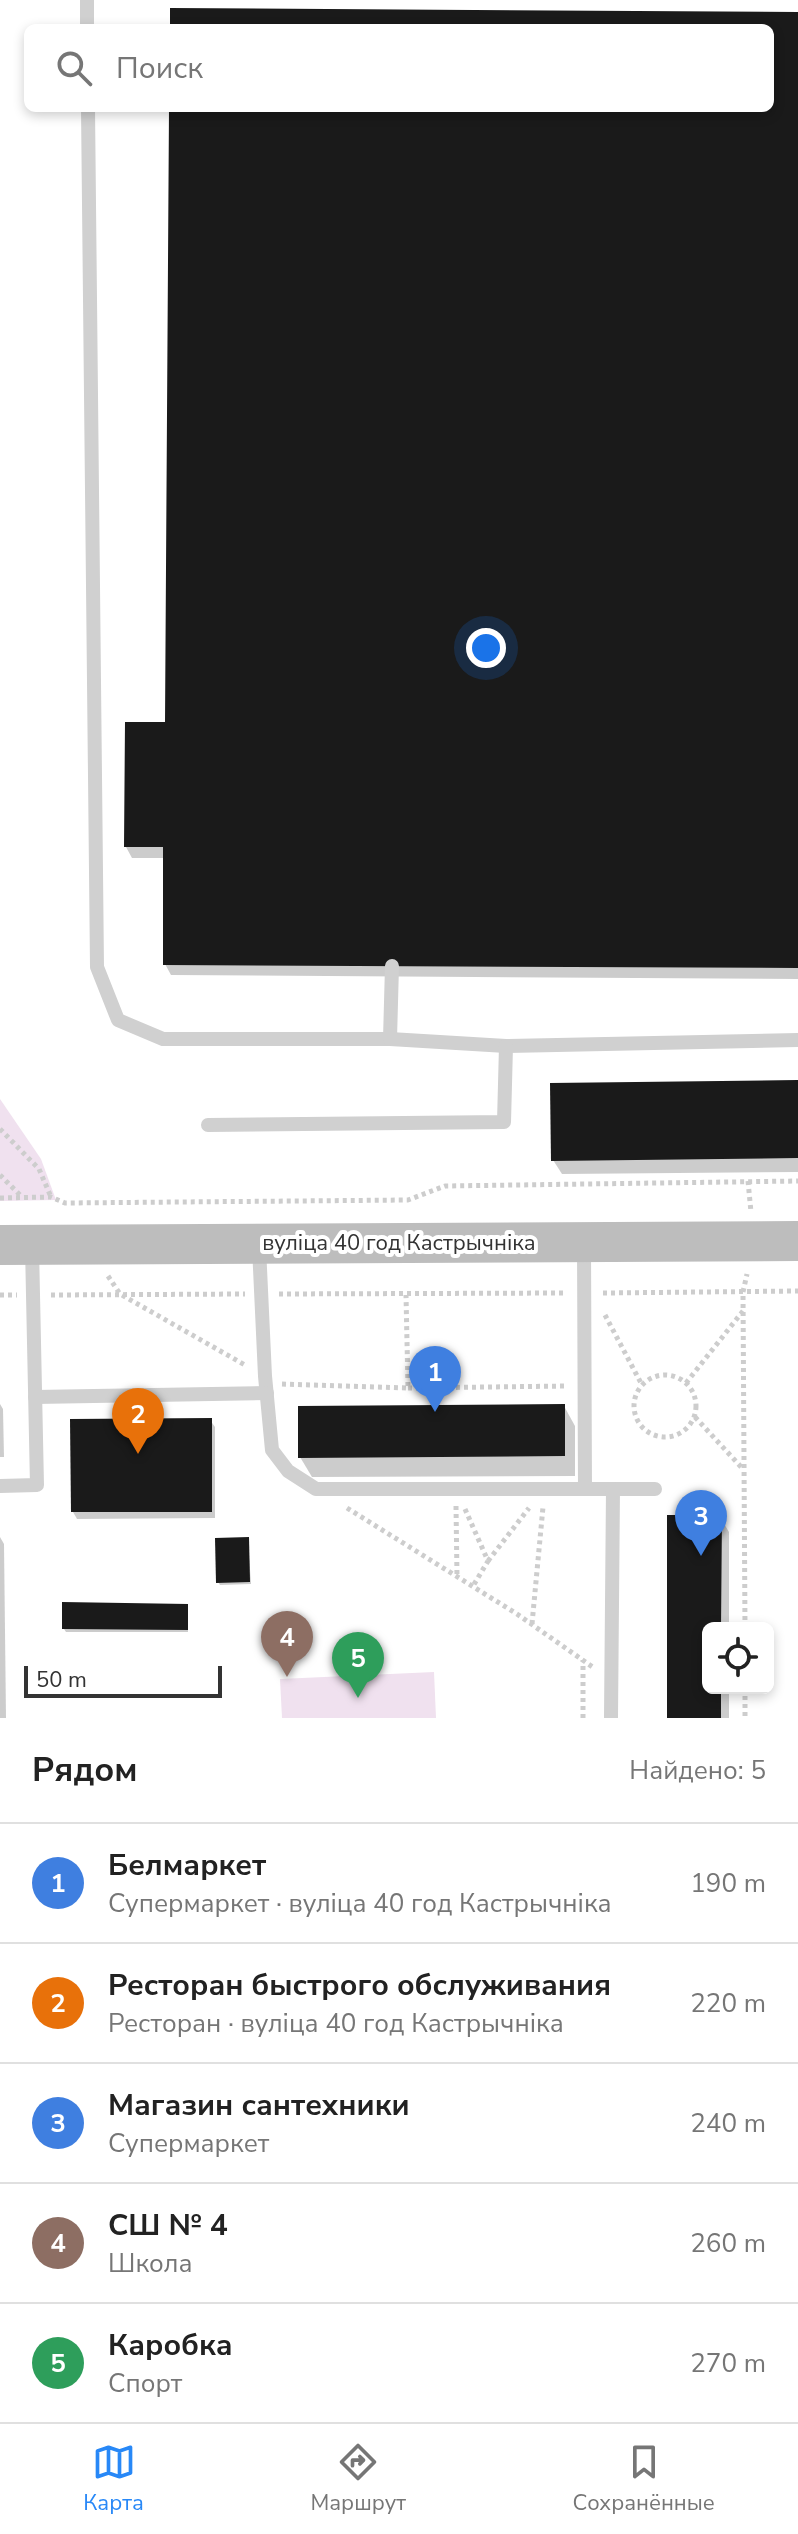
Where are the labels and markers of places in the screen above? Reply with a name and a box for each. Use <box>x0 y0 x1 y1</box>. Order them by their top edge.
pin: 1 <box>409 1346 461 1412</box>
pin: 2 <box>112 1388 164 1454</box>
pin: 3 <box>675 1490 727 1556</box>
pin: 4 <box>261 1611 313 1677</box>
pin: 5 <box>332 1632 384 1698</box>

